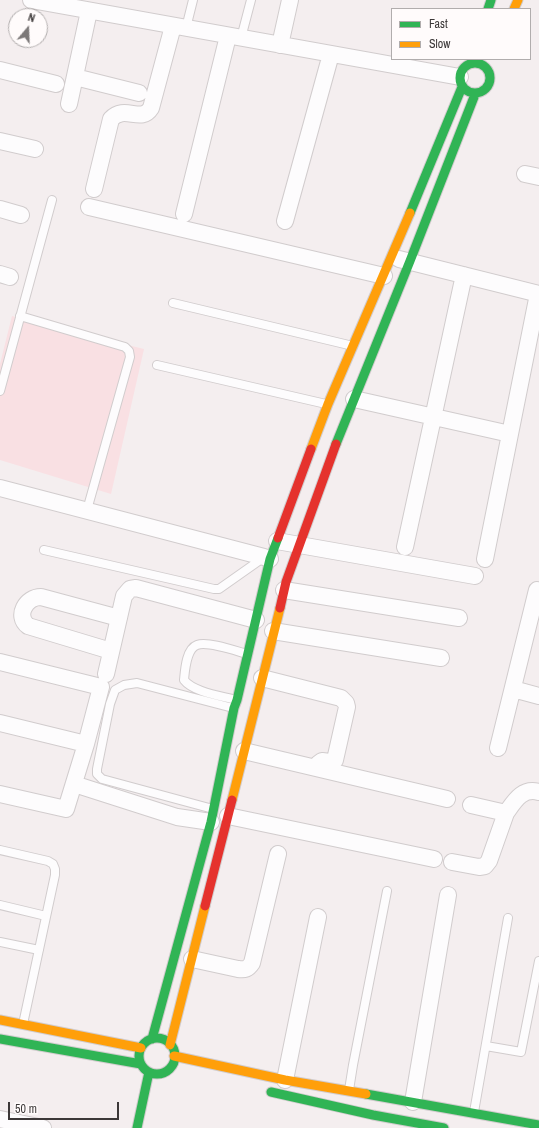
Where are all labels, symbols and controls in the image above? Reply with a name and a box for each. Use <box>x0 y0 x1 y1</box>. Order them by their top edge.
north arrow <box>8 8 48 48</box>
legend <box>391 8 531 60</box>
text: N <box>26 10 37 25</box>
text: Fast <box>429 16 448 32</box>
text: Slow <box>429 36 450 52</box>
scale bar <box>10 1094 121 1120</box>
text: 50 m <box>15 1101 37 1117</box>

